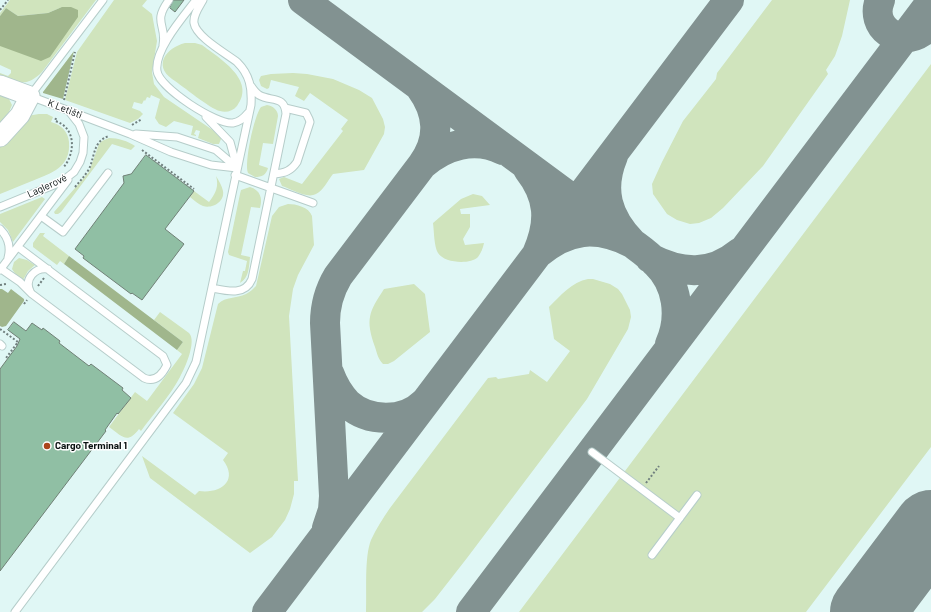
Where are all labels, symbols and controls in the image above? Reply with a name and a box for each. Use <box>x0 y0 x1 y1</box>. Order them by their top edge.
street label: K Letišti <box>46 97 84 121</box>
street label: Laglerové <box>25 172 69 200</box>
place label: Cargo Terminal 1 <box>55 440 127 452</box>
marker: Cargo Terminal 1 <box>42 441 52 451</box>

